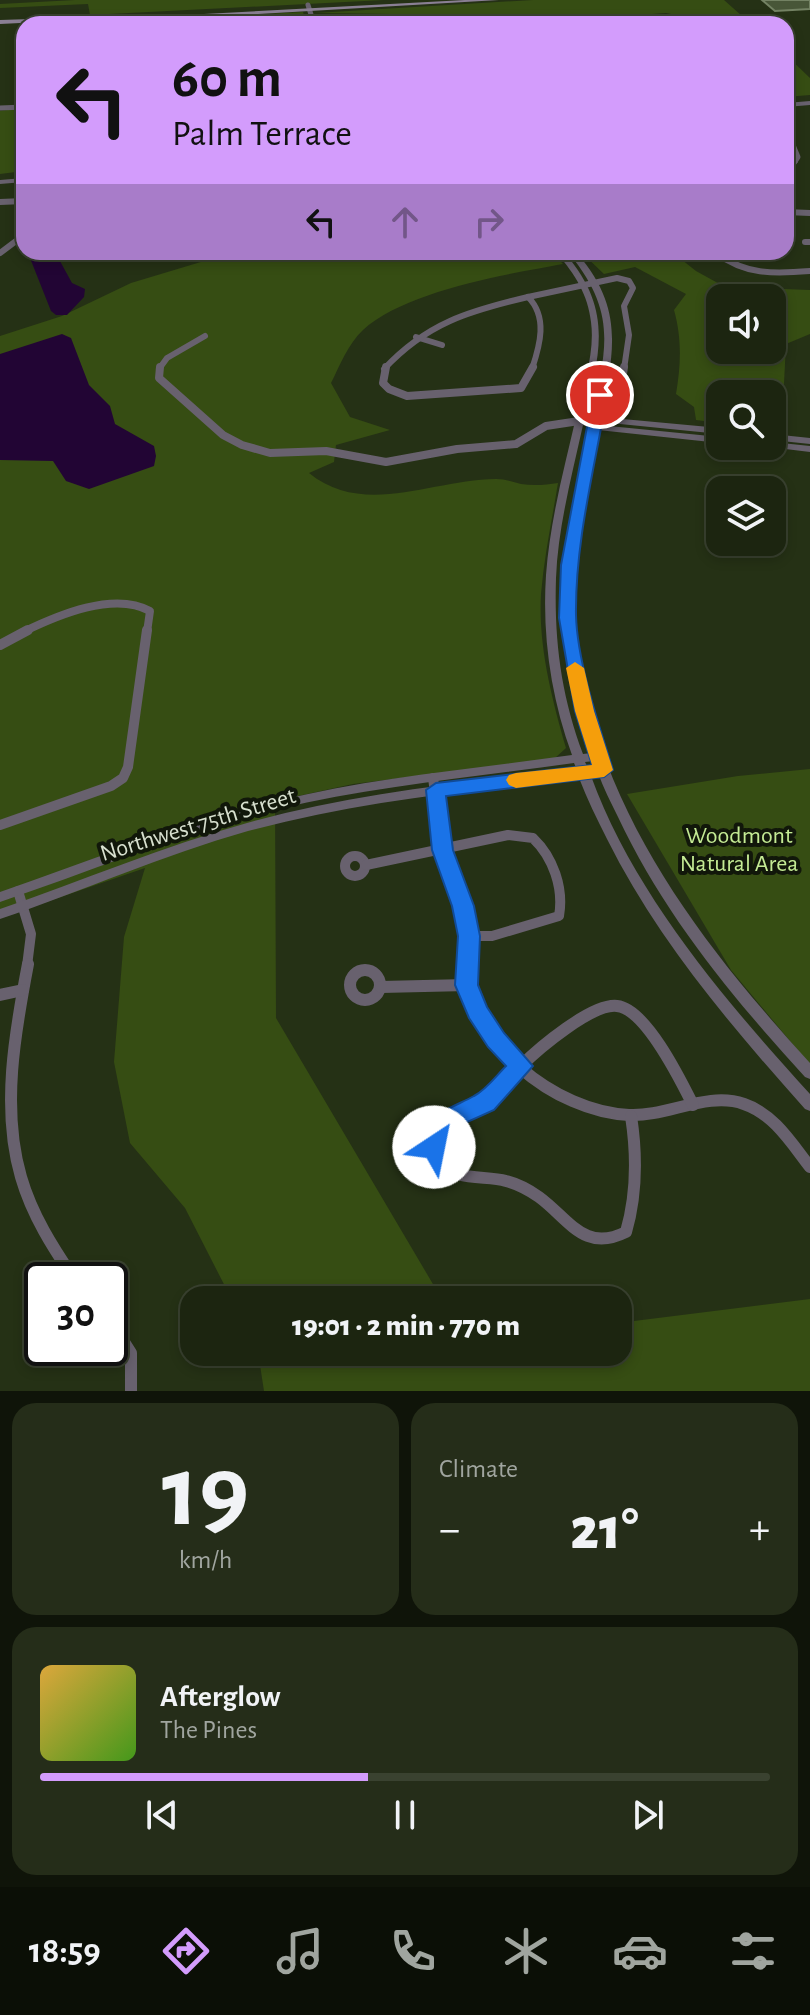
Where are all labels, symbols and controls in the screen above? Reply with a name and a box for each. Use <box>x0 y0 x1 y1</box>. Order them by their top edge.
icon: left <box>40 48 144 152</box>
text: 60 m <box>172 51 282 107</box>
text: Palm Terrace <box>172 116 352 152</box>
icon: left <box>299 200 343 244</box>
icon: ahead <box>383 200 427 244</box>
icon: right <box>467 200 511 244</box>
map controls <box>706 284 786 556</box>
button: sound <box>706 284 786 364</box>
pin <box>566 361 634 429</box>
icon: arrive <box>578 373 622 417</box>
button: search <box>706 380 786 460</box>
button: layers <box>706 476 786 556</box>
street label: Northwest 75th Street <box>97 784 299 866</box>
park label: Woodmont Natural Area <box>680 824 798 876</box>
position arrow <box>392 1105 476 1189</box>
speed limit sign: 30 <box>24 1262 128 1366</box>
text: 19:01 · 2 min · 770 m <box>292 1311 520 1341</box>
text: 19 <box>162 1441 249 1545</box>
text: Climate <box>439 1456 518 1482</box>
text: 21° <box>570 1500 639 1560</box>
text: − <box>439 1508 460 1552</box>
text: + <box>749 1508 770 1552</box>
text: km/h <box>179 1547 232 1573</box>
text: Afterglow <box>160 1682 281 1712</box>
text: The Pines <box>160 1717 257 1743</box>
icon: previous <box>140 1793 184 1837</box>
icon: pause <box>383 1793 427 1837</box>
icon: next <box>626 1793 670 1837</box>
icon: directions <box>158 1923 214 1979</box>
icon: music <box>272 1923 328 1979</box>
icon: phone <box>385 1923 441 1979</box>
icon: climate <box>498 1923 554 1979</box>
icon: car <box>612 1923 668 1979</box>
icon: filters <box>725 1923 781 1979</box>
text: 18:59 <box>29 1933 101 1969</box>

